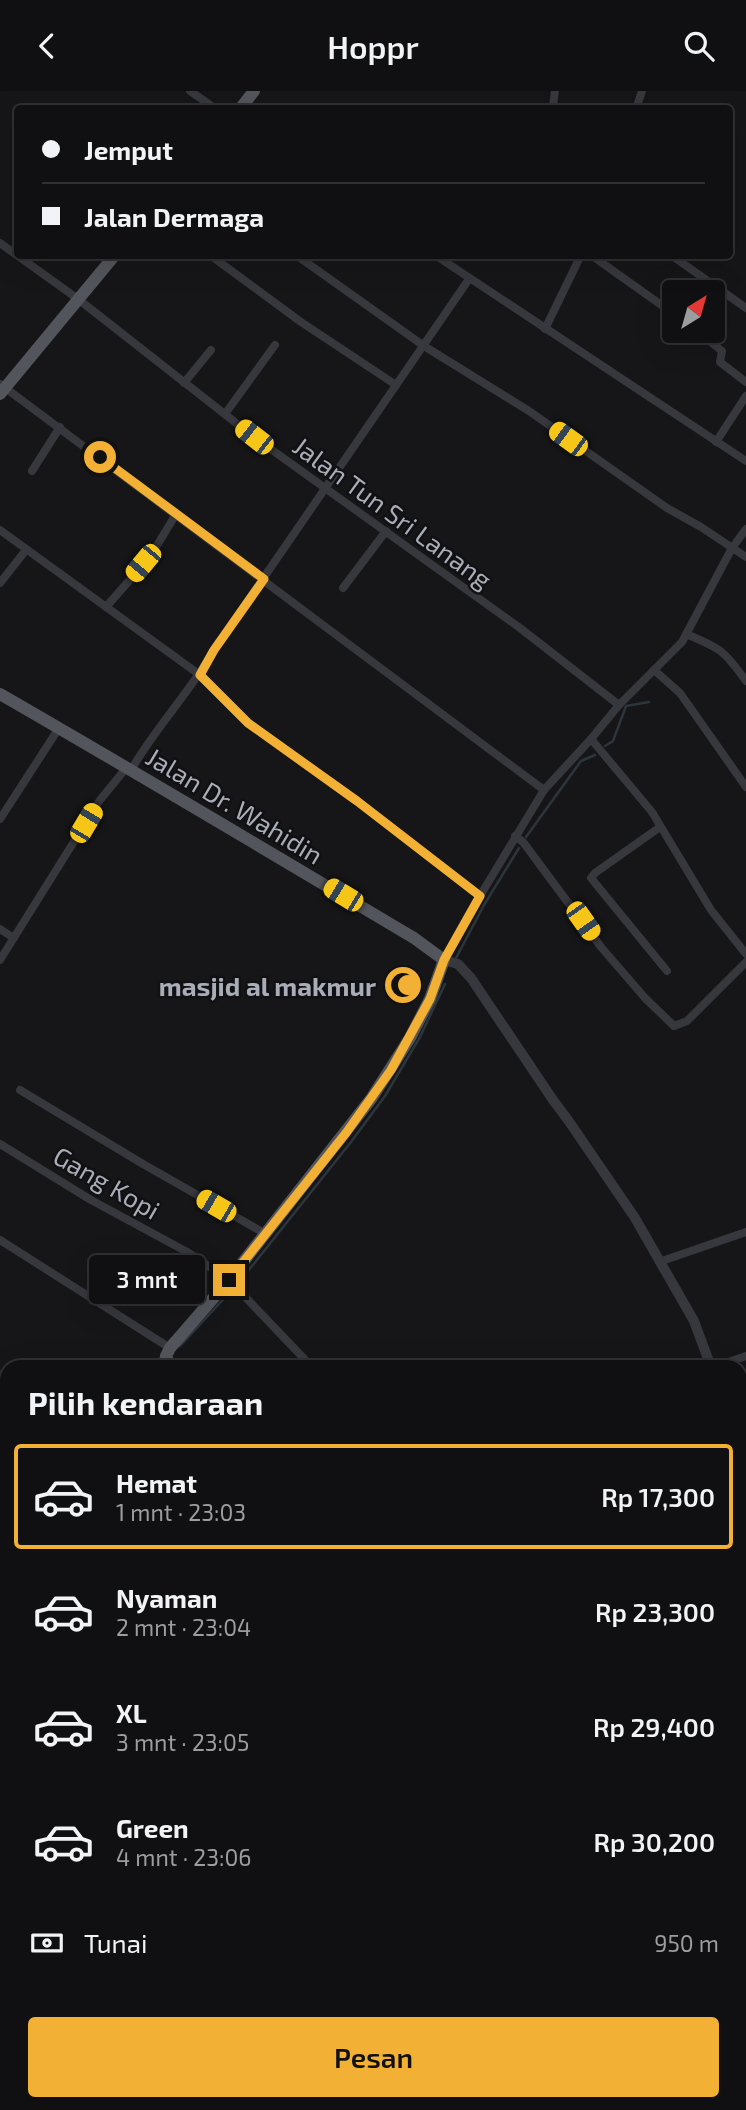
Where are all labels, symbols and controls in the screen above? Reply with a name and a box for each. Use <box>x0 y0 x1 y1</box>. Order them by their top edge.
icon: back <box>28 27 66 65</box>
text: Hoppr <box>327 27 419 65</box>
icon: search <box>680 27 718 65</box>
text: Jemput <box>84 134 173 165</box>
text: Jalan Dermaga <box>84 201 264 232</box>
north arrow <box>662 280 724 343</box>
map controls <box>662 280 725 343</box>
car <box>231 416 278 458</box>
car <box>545 418 592 460</box>
street label: Jalan Tun Sri Lanang <box>288 430 498 594</box>
route start <box>84 441 116 473</box>
car <box>122 540 165 586</box>
street label: Jalan Dr. Wahidin <box>141 740 329 870</box>
car <box>67 800 106 846</box>
car <box>320 875 367 915</box>
car <box>563 898 604 944</box>
mosque icon: masjid al makmur <box>382 964 424 1006</box>
place label: masjid al makmur <box>159 970 376 1001</box>
street label: Gang Kopi <box>48 1139 166 1225</box>
car <box>193 1186 240 1226</box>
callout: 3 mnt <box>89 1255 204 1305</box>
route end <box>213 1264 245 1296</box>
text: 3 mnt <box>117 1265 177 1293</box>
text: Pilih kendaraan <box>28 1383 263 1421</box>
icon: car <box>32 1465 95 1528</box>
text: Hemat <box>116 1467 197 1498</box>
text: Rp 17,300 <box>601 1481 715 1512</box>
text: 1 mnt · 23:03 <box>116 1498 246 1526</box>
icon: car <box>32 1580 95 1643</box>
text: Nyaman <box>116 1582 217 1613</box>
text: Rp 23,300 <box>595 1596 715 1627</box>
text: 2 mnt · 23:04 <box>116 1613 251 1641</box>
icon: car <box>32 1695 95 1758</box>
text: XL <box>116 1697 147 1728</box>
text: Rp 29,400 <box>593 1711 715 1742</box>
text: 3 mnt · 23:05 <box>116 1728 249 1756</box>
icon: car <box>32 1810 95 1873</box>
text: Green <box>116 1812 189 1843</box>
text: Rp 30,200 <box>593 1826 715 1857</box>
text: 4 mnt · 23:06 <box>116 1843 251 1871</box>
icon: cash <box>28 1924 66 1962</box>
text: Tunai <box>84 1927 147 1958</box>
text: 950 m <box>654 1929 719 1957</box>
button: Pesan <box>28 2017 719 2097</box>

